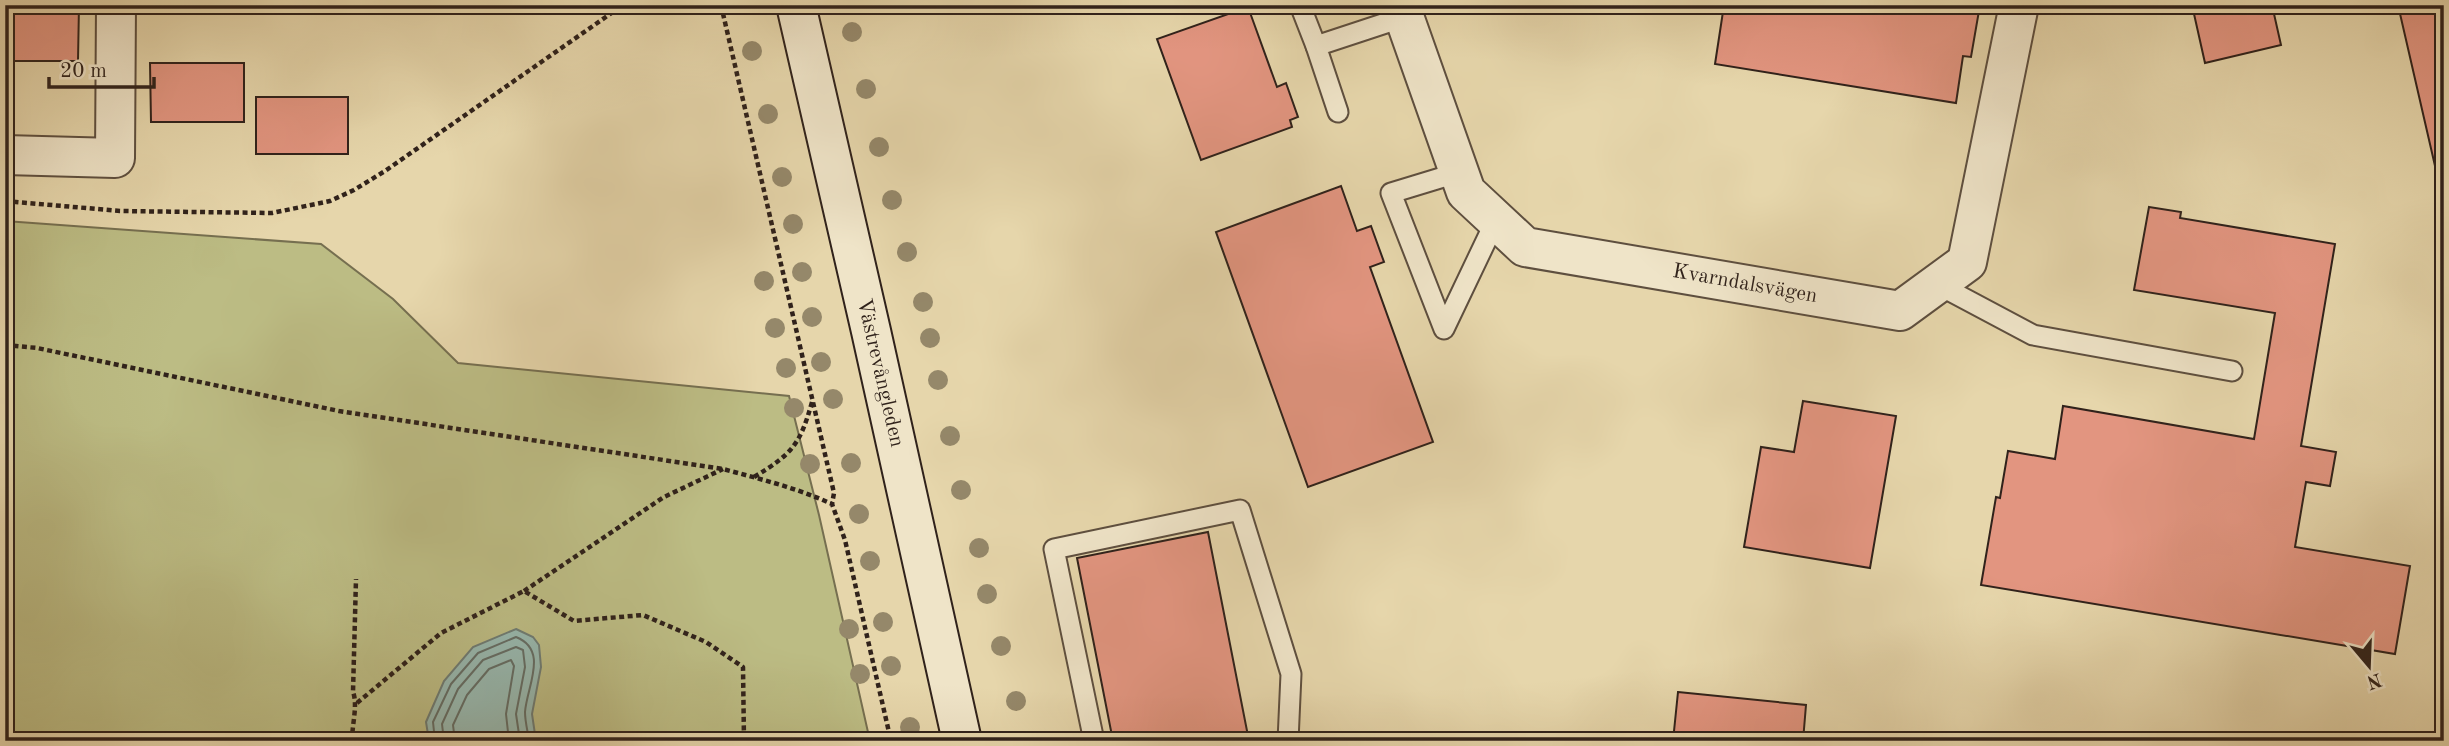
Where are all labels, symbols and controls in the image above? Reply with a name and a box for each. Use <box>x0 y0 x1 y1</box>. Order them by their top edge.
scale bar <box>49 46 154 90</box>
text: 20 m <box>60 61 107 82</box>
street label: Kvarndalsvägen <box>1671 261 1819 307</box>
street label: Västrevångleden <box>853 297 907 449</box>
north arrow <box>2334 630 2404 700</box>
text: N <box>2363 668 2384 691</box>

